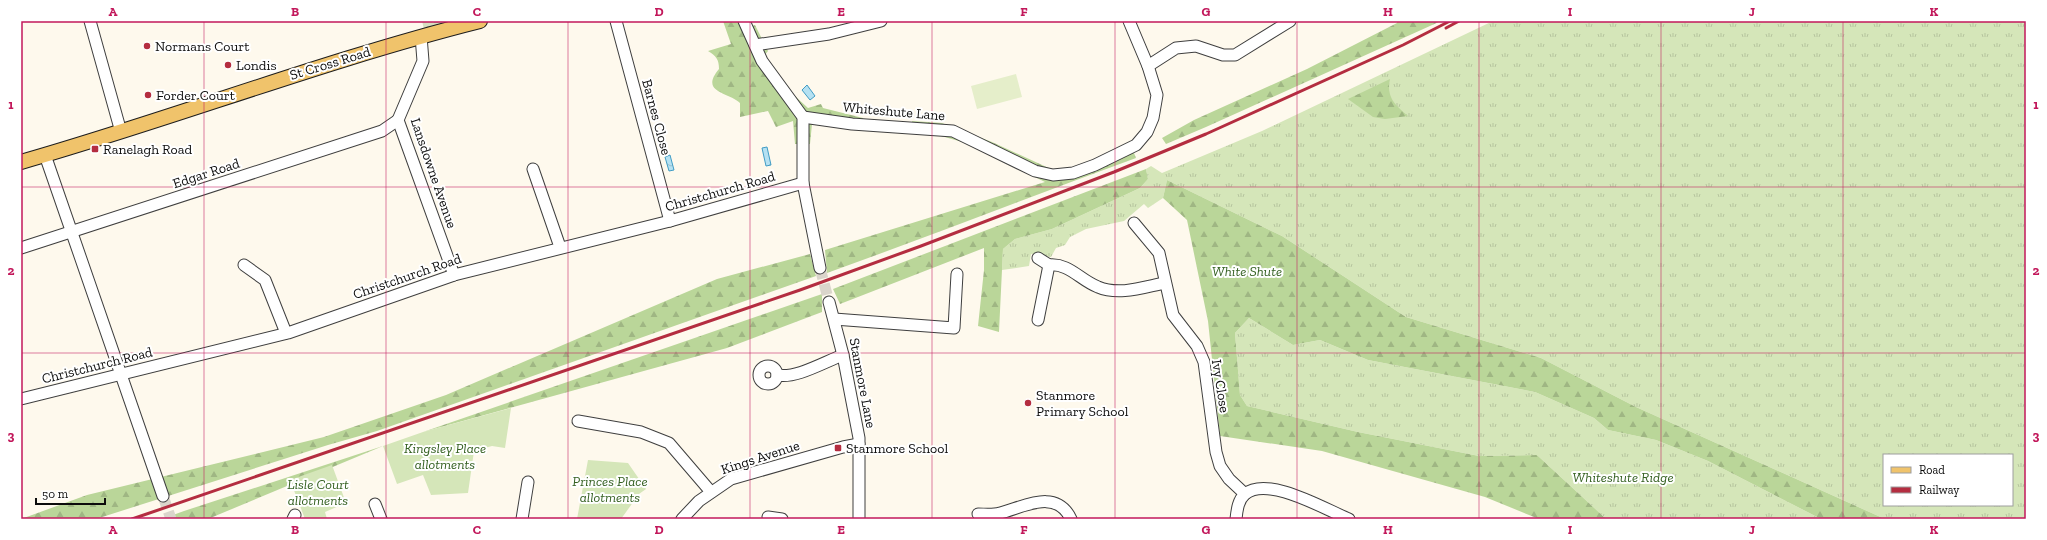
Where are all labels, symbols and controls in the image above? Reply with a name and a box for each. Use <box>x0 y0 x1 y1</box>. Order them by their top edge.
text: A <box>109 4 118 19</box>
text: B <box>291 4 299 19</box>
text: C <box>473 4 481 19</box>
text: D <box>654 4 664 19</box>
text: E <box>837 4 845 19</box>
text: F <box>1020 4 1028 19</box>
text: G <box>1202 4 1211 19</box>
text: H <box>1383 4 1393 19</box>
text: I <box>1568 4 1573 19</box>
text: J <box>1749 4 1755 19</box>
text: K <box>1930 4 1939 19</box>
place label: Normans Court <box>155 38 250 55</box>
marker: Normans Court <box>142 41 152 51</box>
street label: St Cross Road <box>288 43 373 84</box>
place label: Londis <box>236 57 277 74</box>
marker: Londis <box>223 60 233 70</box>
street label: Barnes Close <box>638 77 675 157</box>
place label: Forder Court <box>156 87 236 104</box>
marker: Forder Court <box>143 90 153 100</box>
text: 1 <box>8 97 14 112</box>
text: 1 <box>2033 97 2039 112</box>
street label: Whiteshute Lane <box>842 99 946 124</box>
street label: Lansdowne Avenue <box>407 116 461 231</box>
place label: Ranelagh Road <box>103 141 192 158</box>
marker: Ranelagh Road <box>90 144 100 154</box>
street label: Edgar Road <box>171 155 242 192</box>
street label: Christchurch Road <box>663 168 777 215</box>
street label: Christchurch Road <box>351 250 464 303</box>
text: 2 <box>8 263 15 278</box>
park label: White Shute <box>1212 263 1282 280</box>
text: 2 <box>2033 263 2040 278</box>
street label: Stanmore Lane <box>845 337 880 430</box>
street label: Christchurch Road <box>40 343 155 387</box>
street label: Ivy Close <box>1208 358 1233 414</box>
place label: Stanmore Primary School <box>1036 387 1129 420</box>
marker: Stanmore Primary School <box>1023 398 1033 408</box>
text: 3 <box>8 428 15 443</box>
text: 3 <box>2033 428 2040 443</box>
street label: Kings Avenue <box>719 437 802 478</box>
park label: Kingsley Place allotments <box>404 440 486 473</box>
place label: Stanmore School <box>846 440 948 457</box>
marker: Stanmore School <box>833 443 843 453</box>
legend <box>1883 454 2013 506</box>
text: Road <box>1919 463 1945 477</box>
park label: Whiteshute Ridge <box>1572 469 1674 486</box>
park label: Princes Place allotments <box>572 473 648 506</box>
park label: Lisle Court allotments <box>287 476 349 509</box>
scale bar <box>36 480 105 506</box>
text: Railway <box>1919 483 1960 497</box>
text: 50 m <box>42 487 69 501</box>
text: A <box>109 522 118 537</box>
text: B <box>291 522 299 537</box>
text: C <box>473 522 481 537</box>
text: D <box>654 522 664 537</box>
text: E <box>837 522 845 537</box>
text: F <box>1020 522 1028 537</box>
text: G <box>1202 522 1211 537</box>
text: H <box>1383 522 1393 537</box>
text: I <box>1568 522 1573 537</box>
text: J <box>1749 522 1755 537</box>
text: K <box>1930 522 1939 537</box>

